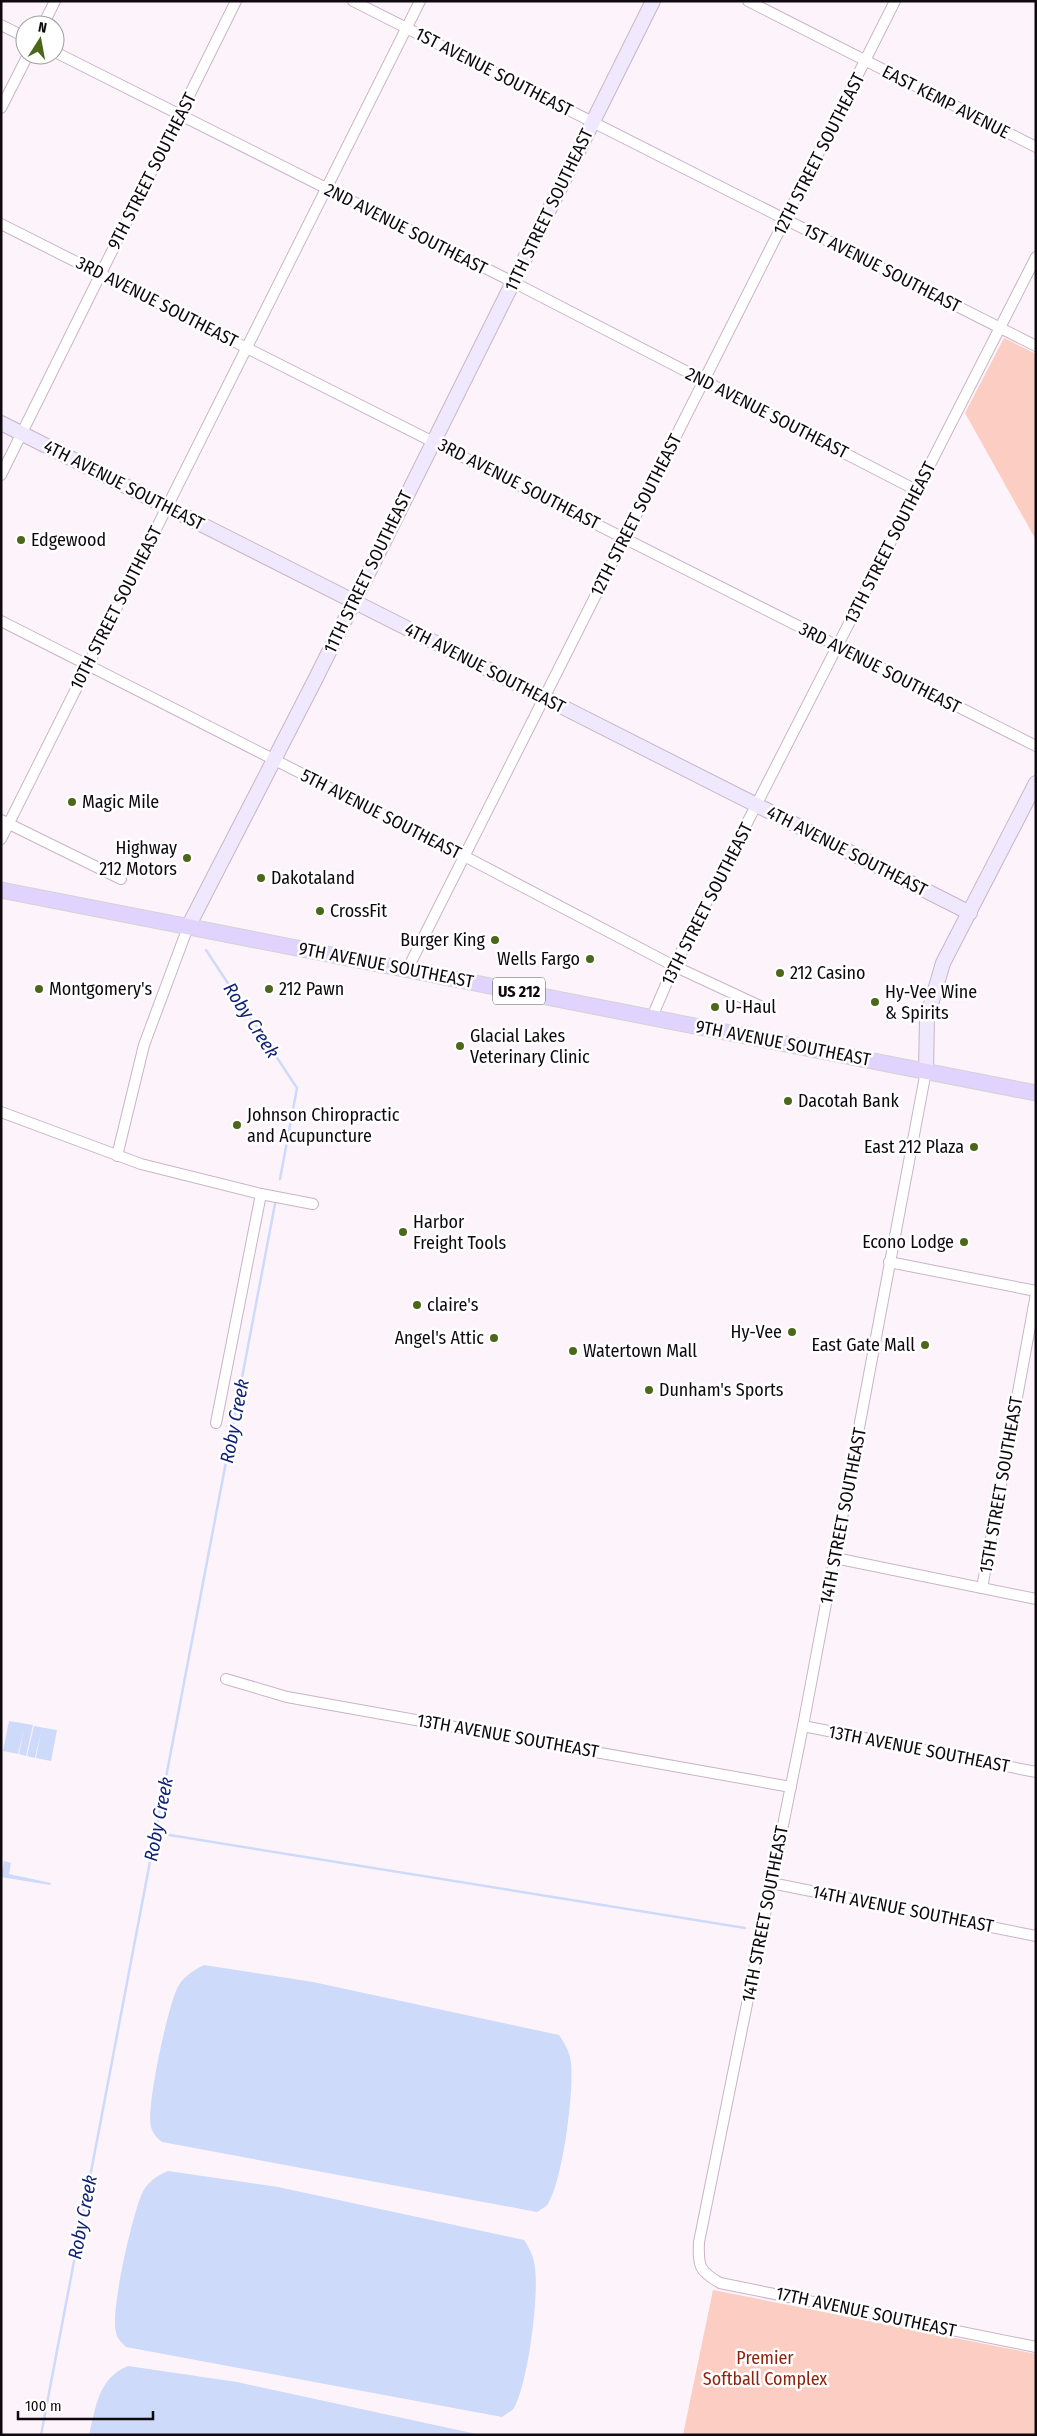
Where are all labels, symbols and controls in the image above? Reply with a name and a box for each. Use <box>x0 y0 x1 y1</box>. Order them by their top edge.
north arrow <box>15 15 65 65</box>
text: N <box>37 19 48 37</box>
street label: 1ST AVENUE SOUTHEAST <box>412 23 577 122</box>
street label: EAST KEMP AVENUE <box>879 60 1013 144</box>
street label: 12TH STREET SOUTHEAST <box>769 69 870 239</box>
street label: 9TH STREET SOUTHEAST <box>103 88 201 253</box>
street label: 11TH STREET SOUTHEAST <box>500 124 598 295</box>
street label: 2ND AVENUE SOUTHEAST <box>321 178 492 280</box>
street label: 1ST AVENUE SOUTHEAST <box>800 219 965 318</box>
street label: 3RD AVENUE SOUTHEAST <box>73 252 242 353</box>
street label: 2ND AVENUE SOUTHEAST <box>682 362 853 464</box>
street label: 12TH STREET SOUTHEAST <box>586 430 687 600</box>
street label: 3RD AVENUE SOUTHEAST <box>435 434 604 535</box>
street label: 4TH AVENUE SOUTHEAST <box>40 435 208 535</box>
street label: 13TH STREET SOUTHEAST <box>840 458 941 628</box>
street label: 11TH STREET SOUTHEAST <box>319 486 417 657</box>
street label: 10TH STREET SOUTHEAST <box>65 522 167 693</box>
place label: Edgewood <box>31 529 106 551</box>
marker: Edgewood <box>15 534 27 546</box>
street label: 4TH AVENUE SOUTHEAST <box>401 618 569 718</box>
street label: 3RD AVENUE SOUTHEAST <box>796 618 965 719</box>
street label: 5TH AVENUE SOUTHEAST <box>297 764 465 864</box>
place label: Magic Mile <box>82 791 159 813</box>
marker: Magic Mile <box>66 796 78 808</box>
street label: 4TH AVENUE SOUTHEAST <box>763 801 931 901</box>
street label: 13TH STREET SOUTHEAST <box>657 819 758 989</box>
place label: Highway 212 Motors <box>99 837 177 880</box>
marker: Highway 212 Motors <box>181 852 193 864</box>
place label: Dakotaland <box>271 867 355 889</box>
marker: Dakotaland <box>255 872 267 884</box>
place label: CrossFit <box>330 900 387 922</box>
marker: CrossFit <box>314 905 326 917</box>
place label: Burger King <box>400 929 486 951</box>
marker: Burger King <box>489 934 501 946</box>
street label: 9TH AVENUE SOUTHEAST <box>297 937 476 993</box>
place label: Wells Fargo <box>497 948 580 970</box>
marker: Wells Fargo <box>584 953 596 965</box>
place label: 212 Casino <box>790 962 866 984</box>
marker: 212 Casino <box>774 967 786 979</box>
place label: Montgomery's <box>49 978 153 1000</box>
water label: Roby Creek <box>219 978 284 1062</box>
place label: 212 Pawn <box>279 978 344 1000</box>
road number: US 212 <box>493 978 545 1004</box>
place label: Hy-Vee Wine & Spirits <box>885 981 977 1024</box>
marker: Montgomery's <box>33 983 45 995</box>
marker: 212 Pawn <box>263 983 275 995</box>
place label: U-Haul <box>725 996 776 1018</box>
marker: Hy-Vee Wine & Spirits <box>869 996 881 1008</box>
marker: U-Haul <box>709 1001 721 1013</box>
street label: 9TH AVENUE SOUTHEAST <box>694 1015 873 1071</box>
place label: Glacial Lakes Veterinary Clinic <box>470 1025 590 1068</box>
marker: Glacial Lakes Veterinary Clinic <box>454 1040 466 1052</box>
place label: Dacotah Bank <box>798 1090 899 1112</box>
marker: Dacotah Bank <box>782 1095 794 1107</box>
place label: Johnson Chiropractic and Acupuncture <box>247 1104 400 1147</box>
marker: Johnson Chiropractic and Acupuncture <box>231 1119 243 1131</box>
place label: East 212 Plaza <box>864 1136 964 1158</box>
marker: East 212 Plaza <box>968 1141 980 1153</box>
place label: Harbor Freight Tools <box>413 1211 507 1254</box>
marker: Harbor Freight Tools <box>397 1226 409 1238</box>
place label: Econo Lodge <box>862 1231 954 1253</box>
marker: Econo Lodge <box>958 1236 970 1248</box>
place label: claire's <box>427 1294 479 1316</box>
marker: claire's <box>411 1299 423 1311</box>
place label: Hy-Vee <box>731 1321 782 1343</box>
marker: Hy-Vee <box>786 1326 798 1338</box>
place label: Angel's Attic <box>395 1327 484 1349</box>
marker: Angel's Attic <box>488 1332 500 1344</box>
place label: East Gate Mall <box>811 1334 915 1356</box>
marker: East Gate Mall <box>919 1339 931 1351</box>
place label: Watertown Mall <box>583 1340 697 1362</box>
marker: Watertown Mall <box>567 1345 579 1357</box>
water label: Roby Creek <box>215 1377 254 1465</box>
place label: Dunham's Sports <box>659 1379 784 1401</box>
marker: Dunham's Sports <box>643 1384 655 1396</box>
street label: 15TH STREET SOUTHEAST <box>975 1394 1027 1575</box>
street label: 14TH STREET SOUTHEAST <box>815 1425 871 1606</box>
street label: 13TH AVENUE SOUTHEAST <box>415 1709 601 1763</box>
street label: 13TH AVENUE SOUTHEAST <box>827 1721 1012 1777</box>
water label: Roby Creek <box>139 1775 178 1863</box>
street label: 14TH STREET SOUTHEAST <box>737 1823 793 2004</box>
street label: 14TH AVENUE SOUTHEAST <box>811 1881 996 1937</box>
water label: Roby Creek <box>63 2173 102 2261</box>
street label: 17TH AVENUE SOUTHEAST <box>774 2282 959 2342</box>
park label: Premier Softball Complex <box>703 2347 827 2390</box>
scale bar <box>18 2388 152 2420</box>
text: 100 m <box>25 2397 62 2415</box>

